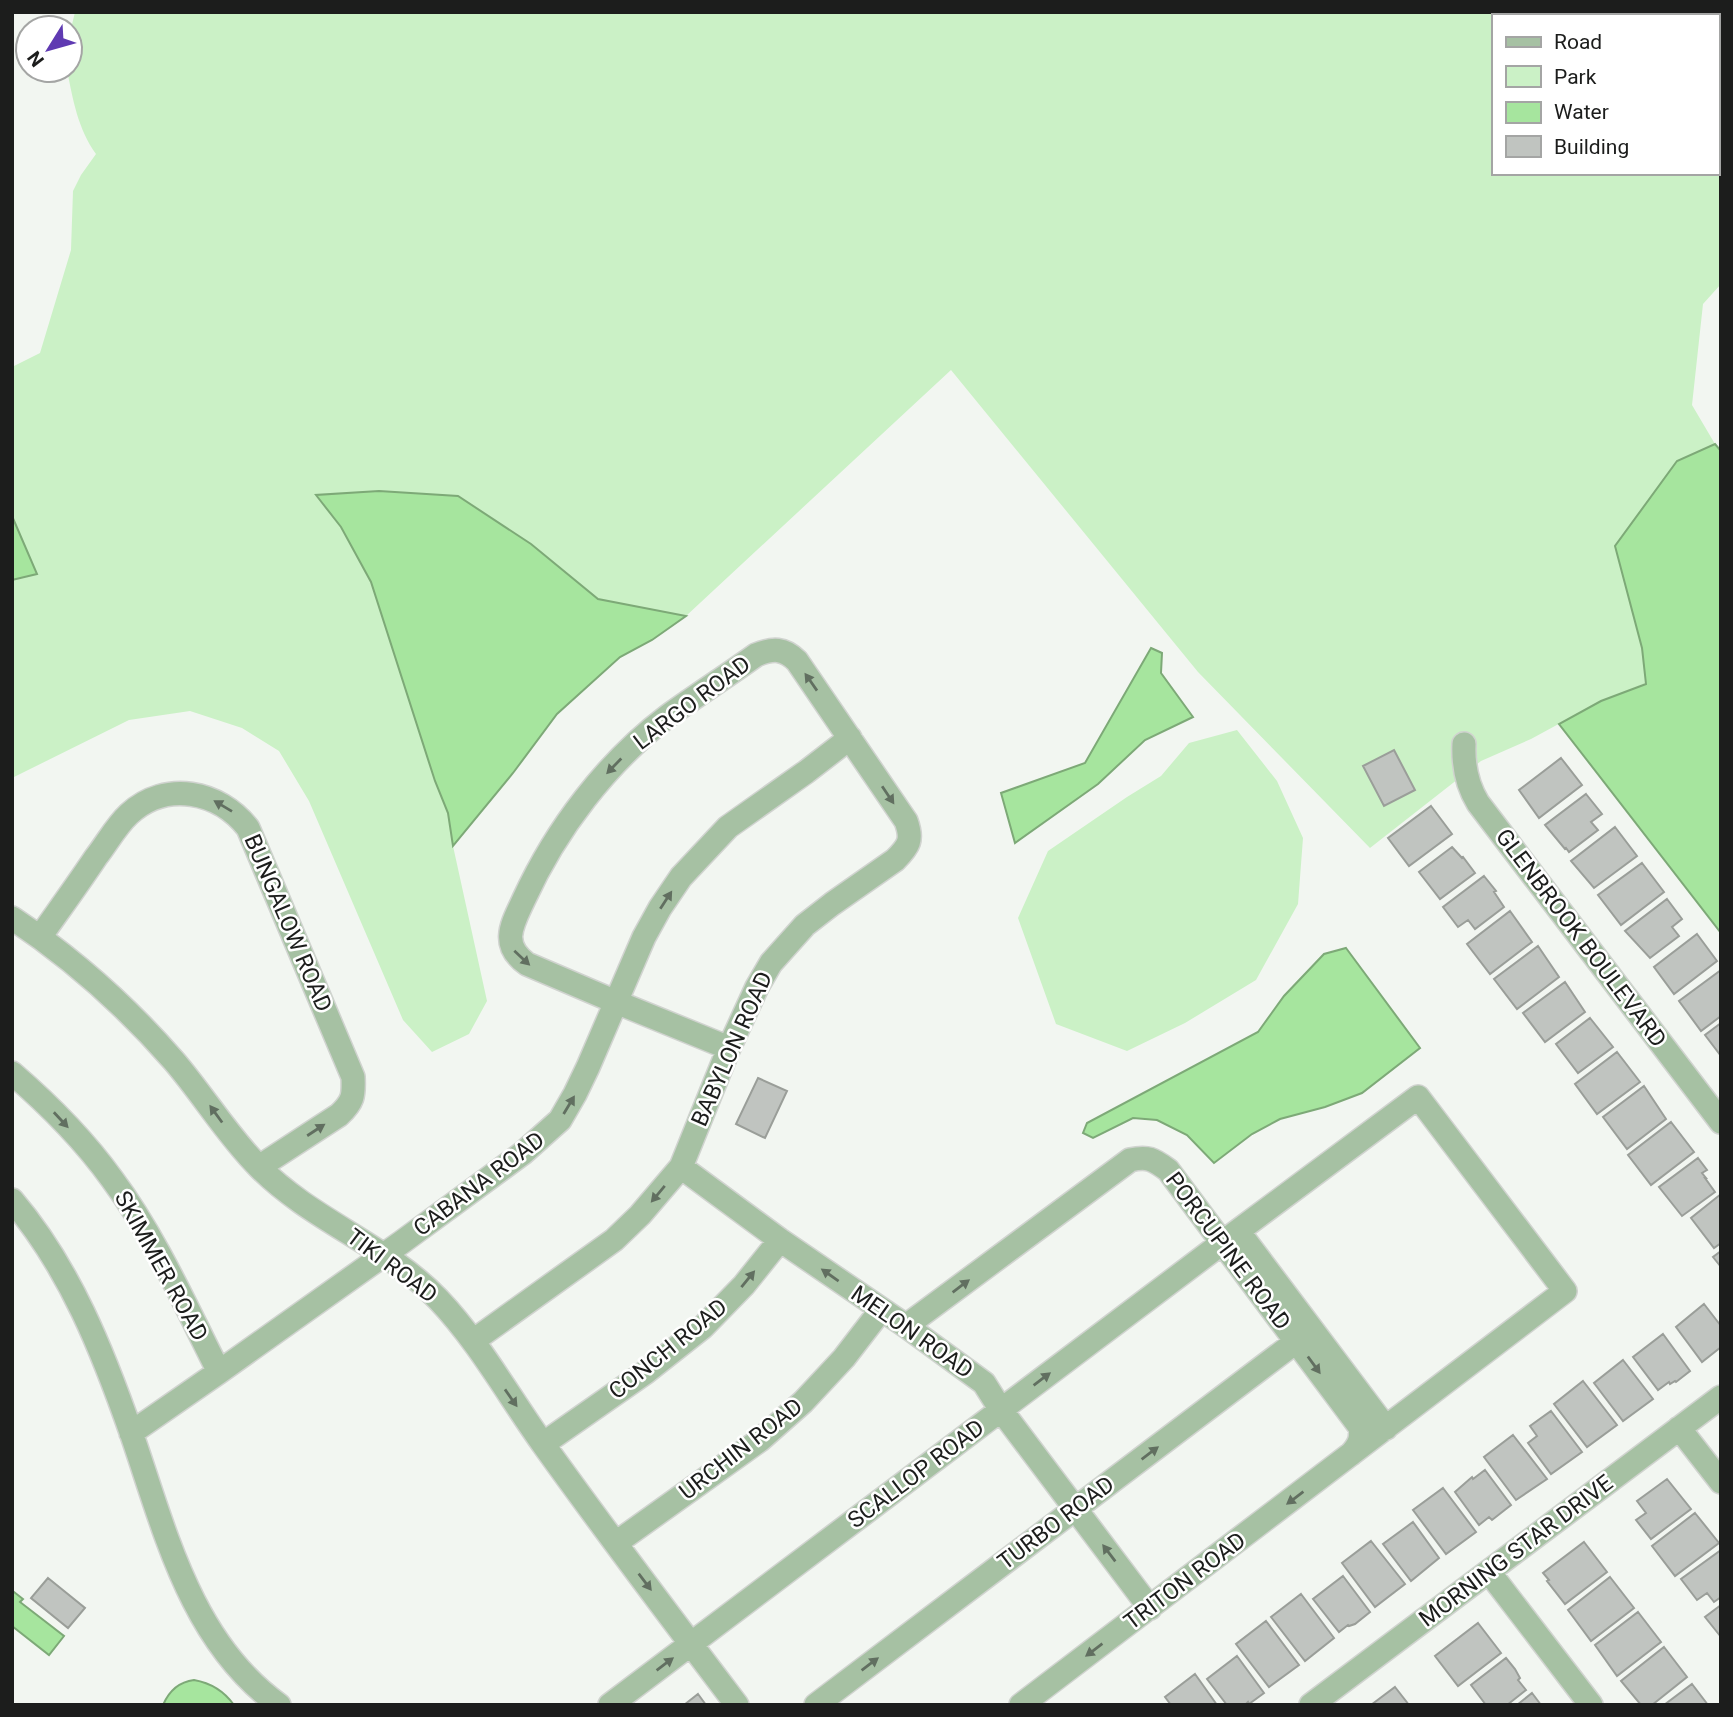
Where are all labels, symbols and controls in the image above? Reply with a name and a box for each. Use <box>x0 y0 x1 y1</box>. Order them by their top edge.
north arrow <box>14 14 84 84</box>
legend <box>1492 14 1719 175</box>
text: Road <box>1554 30 1602 54</box>
text: N <box>23 47 49 71</box>
text: Park <box>1554 65 1597 89</box>
text: Water <box>1554 100 1609 124</box>
text: Building <box>1554 135 1629 159</box>
street label: LARGO ROAD <box>628 650 756 756</box>
one-way arrow <box>804 673 818 691</box>
one-way arrow <box>607 757 623 774</box>
one-way arrow <box>881 785 894 804</box>
one-way arrow <box>214 800 233 813</box>
street label: GLENBROOK BOULEVARD <box>1490 823 1672 1053</box>
street label: BUNGALOW ROAD <box>238 830 338 1016</box>
one-way arrow <box>659 890 672 910</box>
one-way arrow <box>513 950 531 966</box>
street label: BABYLON ROAD <box>686 968 778 1130</box>
one-way arrow <box>562 1096 575 1115</box>
one-way arrow <box>209 1105 223 1123</box>
one-way arrow <box>53 1111 69 1128</box>
one-way arrow <box>307 1123 325 1137</box>
street label: CABANA ROAD <box>408 1126 550 1242</box>
street label: PORCUPINE ROAD <box>1160 1167 1296 1335</box>
one-way arrow <box>650 1185 666 1203</box>
street label: SKIMMER ROAD <box>109 1186 213 1346</box>
street label: TIKI ROAD <box>341 1223 443 1309</box>
one-way arrow <box>821 1268 839 1282</box>
one-way arrow <box>741 1271 756 1289</box>
one-way arrow <box>952 1279 970 1293</box>
street label: MELON ROAD <box>846 1280 978 1384</box>
street label: CONCH ROAD <box>603 1293 733 1405</box>
one-way arrow <box>1307 1356 1321 1374</box>
one-way arrow <box>1033 1373 1051 1387</box>
one-way arrow <box>504 1389 518 1407</box>
street label: URCHIN ROAD <box>674 1393 808 1505</box>
street label: SCALLOP ROAD <box>843 1414 989 1534</box>
one-way arrow <box>1140 1445 1158 1460</box>
street label: MORNING STAR DRIVE <box>1414 1469 1618 1633</box>
street label: TURBO ROAD <box>993 1471 1119 1575</box>
one-way arrow <box>1285 1491 1304 1505</box>
street label: TRITON ROAD <box>1119 1527 1251 1635</box>
one-way arrow <box>1102 1544 1116 1562</box>
one-way arrow <box>637 1573 651 1591</box>
one-way arrow <box>1084 1643 1103 1657</box>
one-way arrow <box>655 1656 673 1671</box>
one-way arrow <box>861 1656 879 1671</box>

